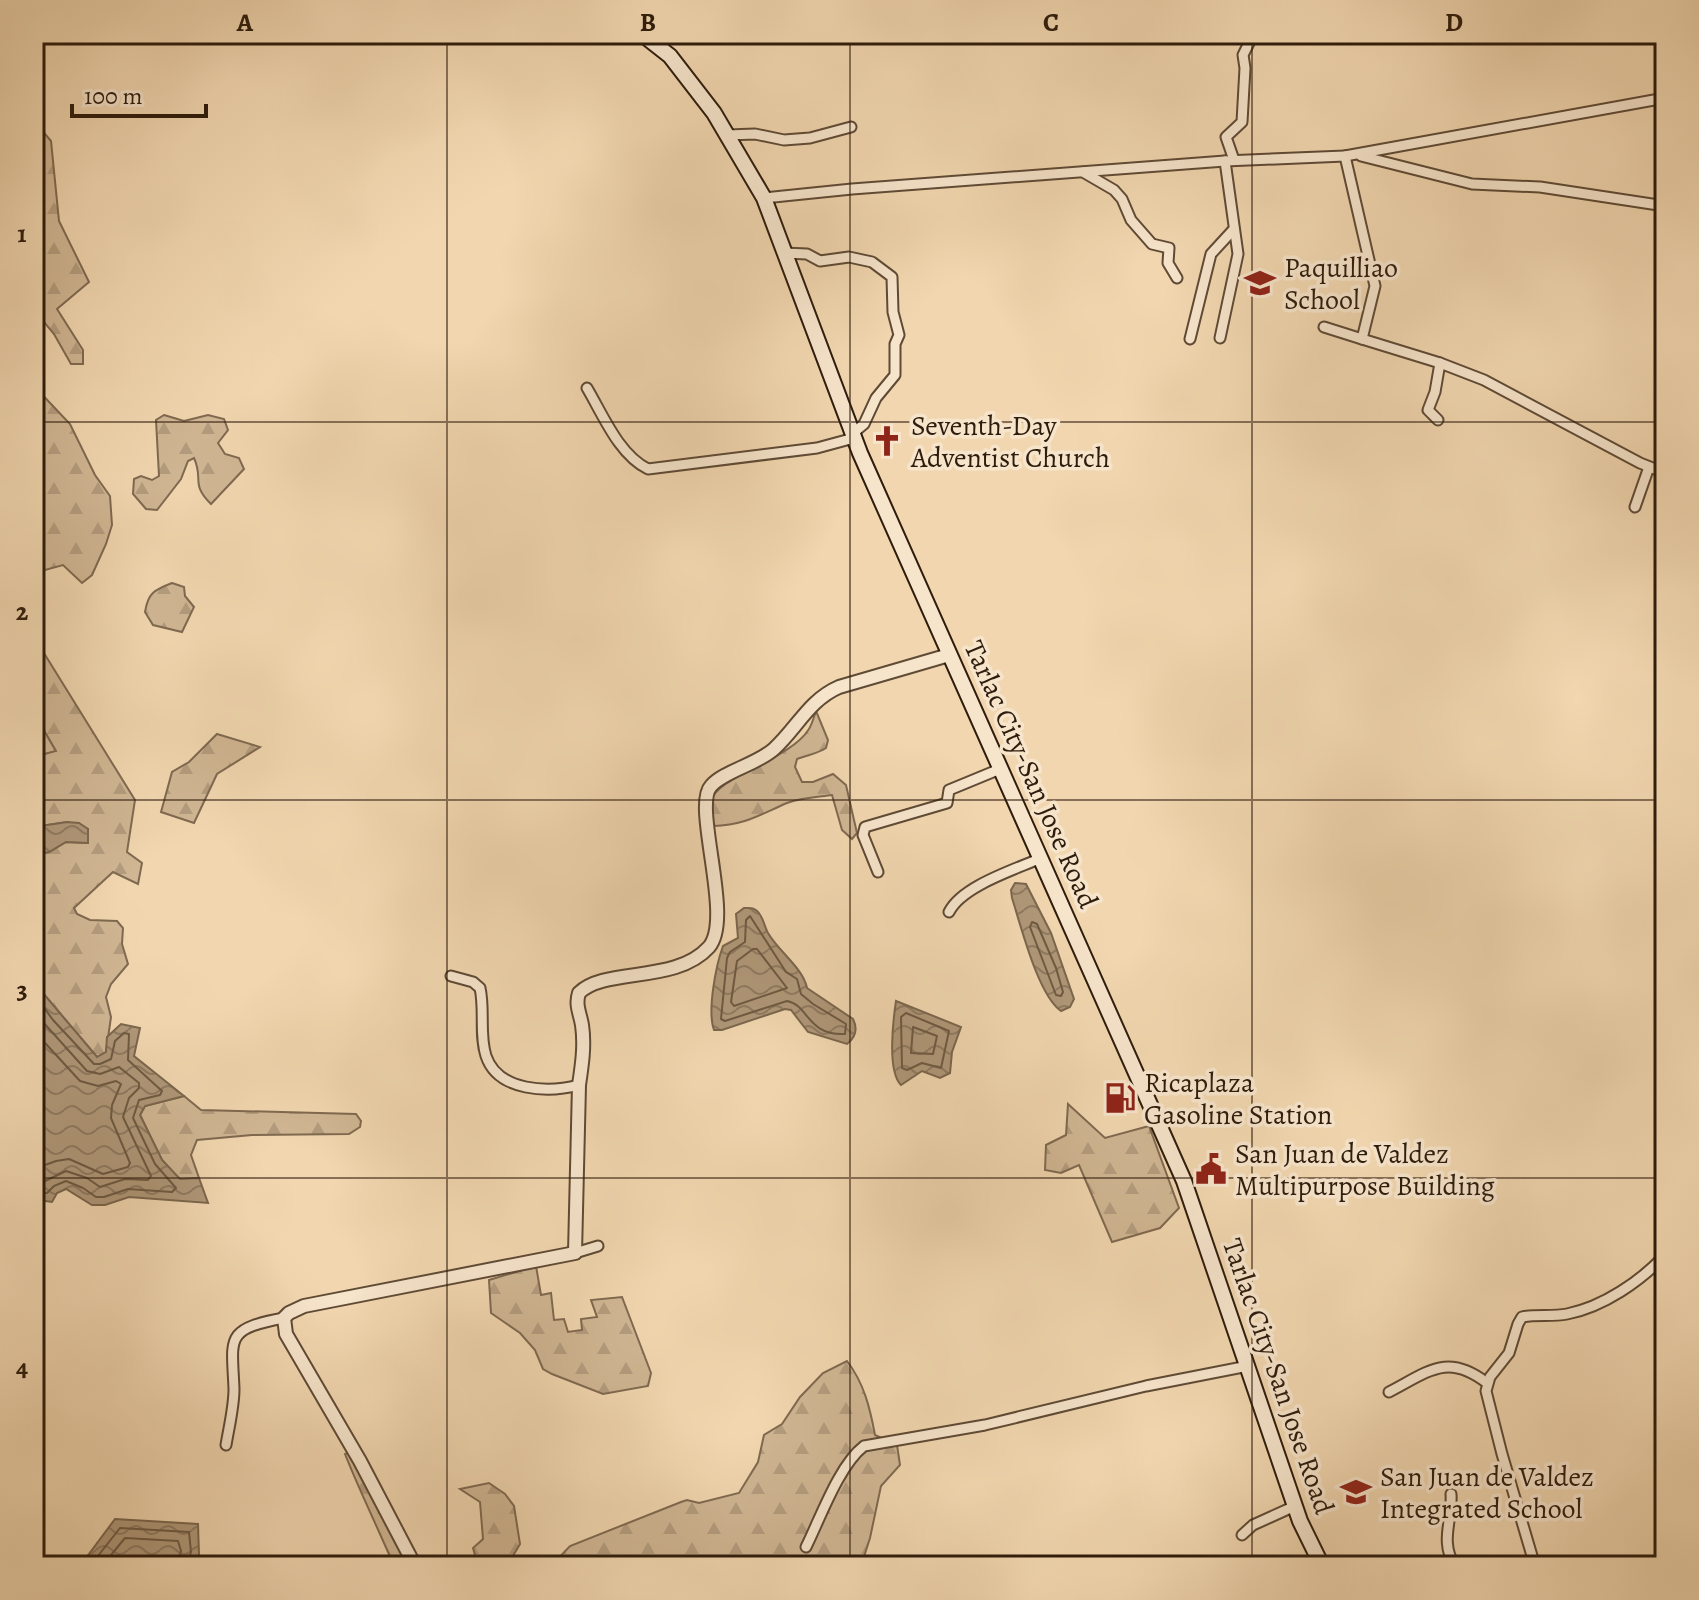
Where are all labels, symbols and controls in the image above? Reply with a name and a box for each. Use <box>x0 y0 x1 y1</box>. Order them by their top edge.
text: A <box>236 5 254 40</box>
text: B <box>640 5 656 40</box>
text: C <box>1043 5 1059 40</box>
text: D <box>1445 5 1463 40</box>
scale bar <box>72 68 206 118</box>
text: 100 m <box>84 80 143 112</box>
text: 1 <box>17 216 27 251</box>
place label: Paquilliao School <box>1284 249 1398 319</box>
school or university icon: Paquilliao School <box>1243 266 1277 300</box>
place label: Seventh-Day Adventist Church <box>910 407 1110 477</box>
church icon: Seventh-Day Adventist Church <box>870 424 904 458</box>
text: 2 <box>16 594 29 629</box>
street label: Tarlac City-San Jose Road <box>955 635 1108 915</box>
text: 3 <box>16 972 28 1007</box>
place label: Ricaplaza Gasoline Station <box>1144 1064 1332 1134</box>
fuel station icon: Ricaplaza Gasoline Station <box>1103 1081 1137 1115</box>
place label: San Juan de Valdez Multipurpose Building <box>1235 1135 1495 1205</box>
public building icon: San Juan de Valdez Multipurpose Building <box>1194 1152 1228 1186</box>
street label: Tarlac City-San Jose Road <box>1213 1233 1343 1520</box>
text: 4 <box>16 1350 28 1385</box>
place label: San Juan de Valdez Integrated School <box>1380 1458 1594 1528</box>
school or university icon: San Juan de Valdez Integrated School <box>1339 1475 1373 1509</box>

